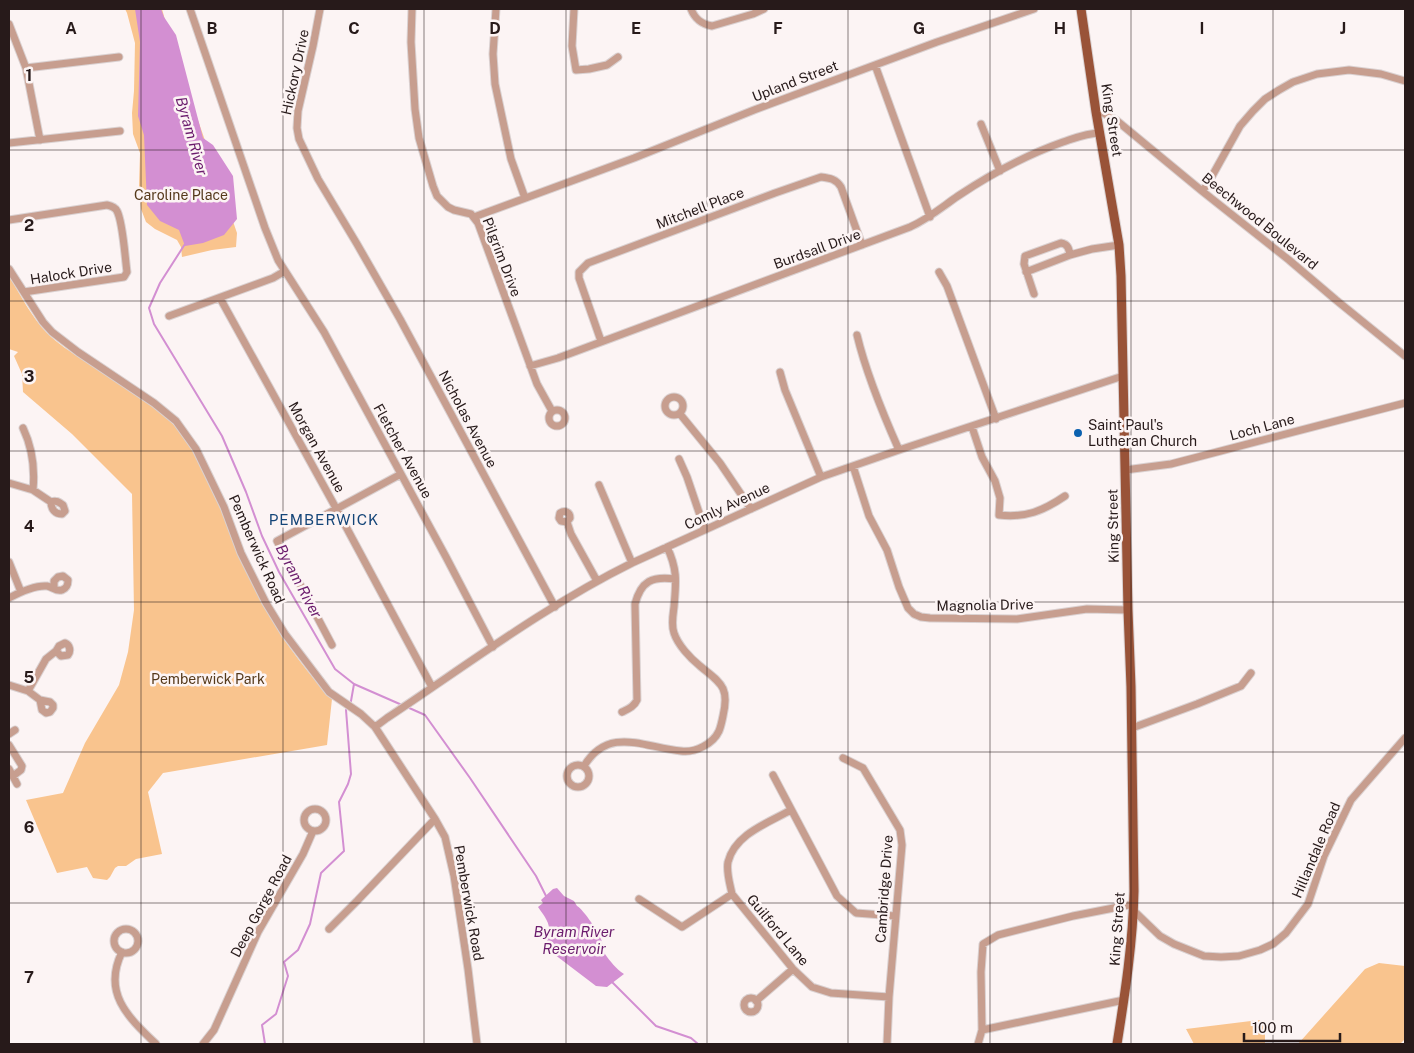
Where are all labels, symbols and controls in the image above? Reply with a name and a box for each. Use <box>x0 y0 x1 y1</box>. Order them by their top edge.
text: A <box>65 19 77 38</box>
text: B <box>207 19 218 38</box>
text: C <box>348 19 360 38</box>
text: D <box>489 19 501 38</box>
text: E <box>631 19 641 38</box>
text: F <box>773 19 783 38</box>
text: G <box>913 19 925 38</box>
text: H <box>1054 19 1066 38</box>
text: I <box>1200 19 1204 38</box>
text: J <box>1340 19 1346 38</box>
street label: Hickory Drive <box>278 28 312 116</box>
street label: Upland Street <box>750 57 840 105</box>
text: 1 <box>26 66 32 85</box>
street label: King Street <box>1098 82 1126 158</box>
water label: Byram River <box>173 95 211 178</box>
street label: Beechwood Boulevard <box>1199 169 1321 273</box>
street label: Mitchell Place <box>654 184 746 232</box>
park label: Caroline Place <box>134 187 228 203</box>
street label: Pilgrim Drive <box>480 215 524 299</box>
text: 2 <box>24 216 34 235</box>
street label: Burdsall Drive <box>771 226 863 272</box>
street label: Halock Drive <box>29 259 113 287</box>
text: 3 <box>24 367 34 386</box>
street label: Nicholas Avenue <box>436 368 500 470</box>
street label: Morgan Avenue <box>285 399 349 495</box>
street label: Fletcher Avenue <box>370 401 436 501</box>
street label: Loch Lane <box>1228 411 1296 443</box>
place label: Saint Paul's Lutheran Church <box>1088 417 1197 449</box>
marker: Saint Paul's Lutheran Church <box>1072 427 1084 439</box>
street label: Comly Avenue <box>682 479 772 533</box>
street label: King Street <box>1104 489 1122 563</box>
street label: Pemberwick Road <box>226 492 288 606</box>
district label: PEMBERWICK <box>269 511 379 528</box>
text: 4 <box>24 517 35 536</box>
water label: Byram River <box>272 541 326 621</box>
street label: Magnolia Drive <box>936 596 1034 614</box>
text: 5 <box>24 668 35 687</box>
park label: Pemberwick Park <box>151 671 265 687</box>
street label: Hillandale Road <box>1289 800 1343 900</box>
text: 6 <box>24 818 34 837</box>
street label: Cambridge Drive <box>872 834 896 944</box>
street label: Pemberwick Road <box>451 844 487 962</box>
street label: Deep Gorge Road <box>227 852 295 960</box>
street label: Guilford Lane <box>744 891 812 969</box>
street label: King Street <box>1106 891 1128 967</box>
water label: Byram River Reservoir <box>533 923 615 957</box>
text: 7 <box>24 968 34 987</box>
scale bar <box>1244 1010 1340 1042</box>
text: 100 m <box>1252 1019 1293 1036</box>

